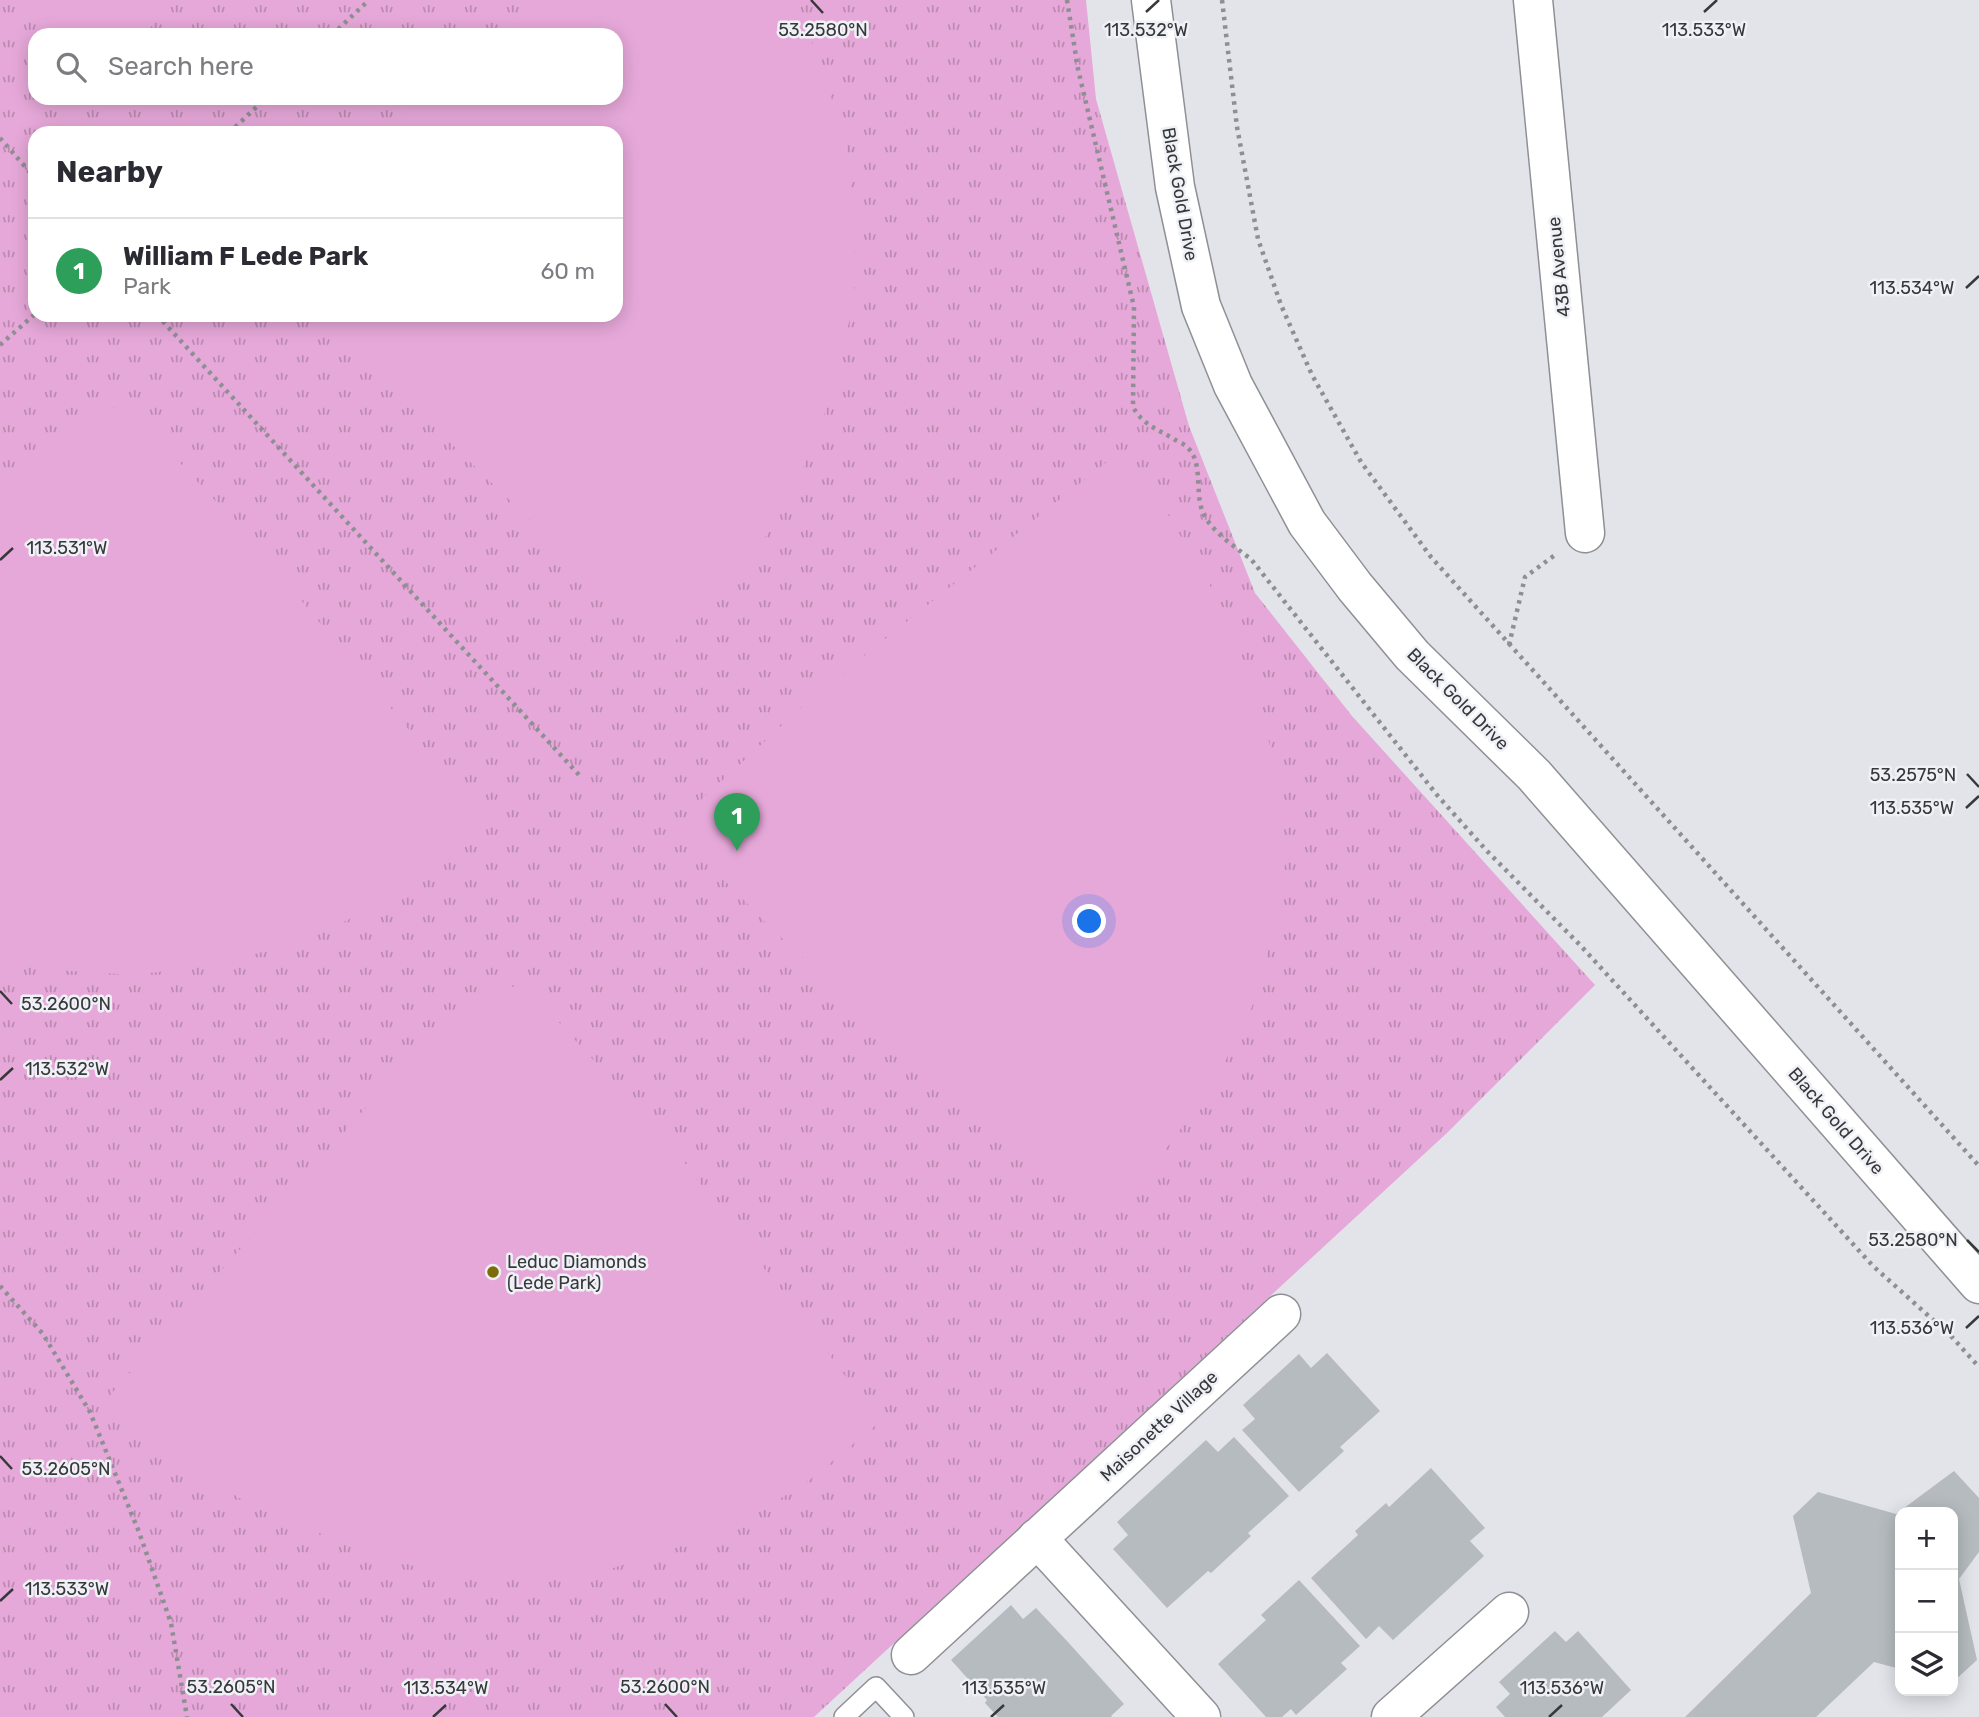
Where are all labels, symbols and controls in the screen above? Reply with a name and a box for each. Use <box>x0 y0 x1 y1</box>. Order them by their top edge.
text: 53.2580°N <box>778 19 868 41</box>
text: 113.532°W <box>1104 19 1188 41</box>
text: 113.533°W <box>1662 19 1746 41</box>
search box <box>28 28 623 105</box>
icon: search <box>52 48 90 86</box>
text: Search here <box>108 51 254 82</box>
street label: Black Gold Drive <box>1157 126 1203 262</box>
text: Nearby <box>56 154 163 190</box>
street label: 43B Avenue <box>1543 216 1575 318</box>
text: William F Lede Park <box>123 241 368 272</box>
text: 1 <box>73 257 85 285</box>
text: 60 m <box>540 257 595 285</box>
text: Park <box>123 272 171 300</box>
text: 113.534°W <box>1870 277 1954 299</box>
text: 113.531°W <box>26 537 108 559</box>
street label: Black Gold Drive <box>1402 643 1514 755</box>
text: 53.2575°N <box>1870 764 1956 786</box>
pin: 1 <box>714 793 760 851</box>
text: 113.535°W <box>1870 797 1954 819</box>
your location <box>1072 904 1106 938</box>
text: 53.2600°N <box>21 993 111 1015</box>
text: 113.532°W <box>25 1058 109 1080</box>
street label: Black Gold Drive <box>1783 1063 1889 1179</box>
text: 53.2580°N <box>1868 1229 1958 1251</box>
place label: Leduc Diamonds (Lede Park) <box>507 1251 647 1294</box>
marker: Leduc Diamonds (Lede Park) <box>485 1264 501 1280</box>
text: 113.536°W <box>1870 1317 1954 1339</box>
street label: Maisonette Village <box>1096 1366 1222 1486</box>
text: 53.2605°N <box>21 1458 111 1480</box>
map controls <box>1895 1507 1958 1696</box>
button: + <box>1895 1507 1958 1570</box>
button: − <box>1895 1570 1958 1633</box>
text: 113.533°W <box>25 1578 109 1600</box>
button: layers <box>1895 1633 1958 1696</box>
text: 53.2605°N <box>186 1676 276 1698</box>
text: 53.2600°N <box>620 1676 710 1698</box>
text: 113.534°W <box>404 1677 488 1699</box>
text: 113.535°W <box>962 1677 1046 1699</box>
text: 113.536°W <box>1520 1677 1604 1699</box>

